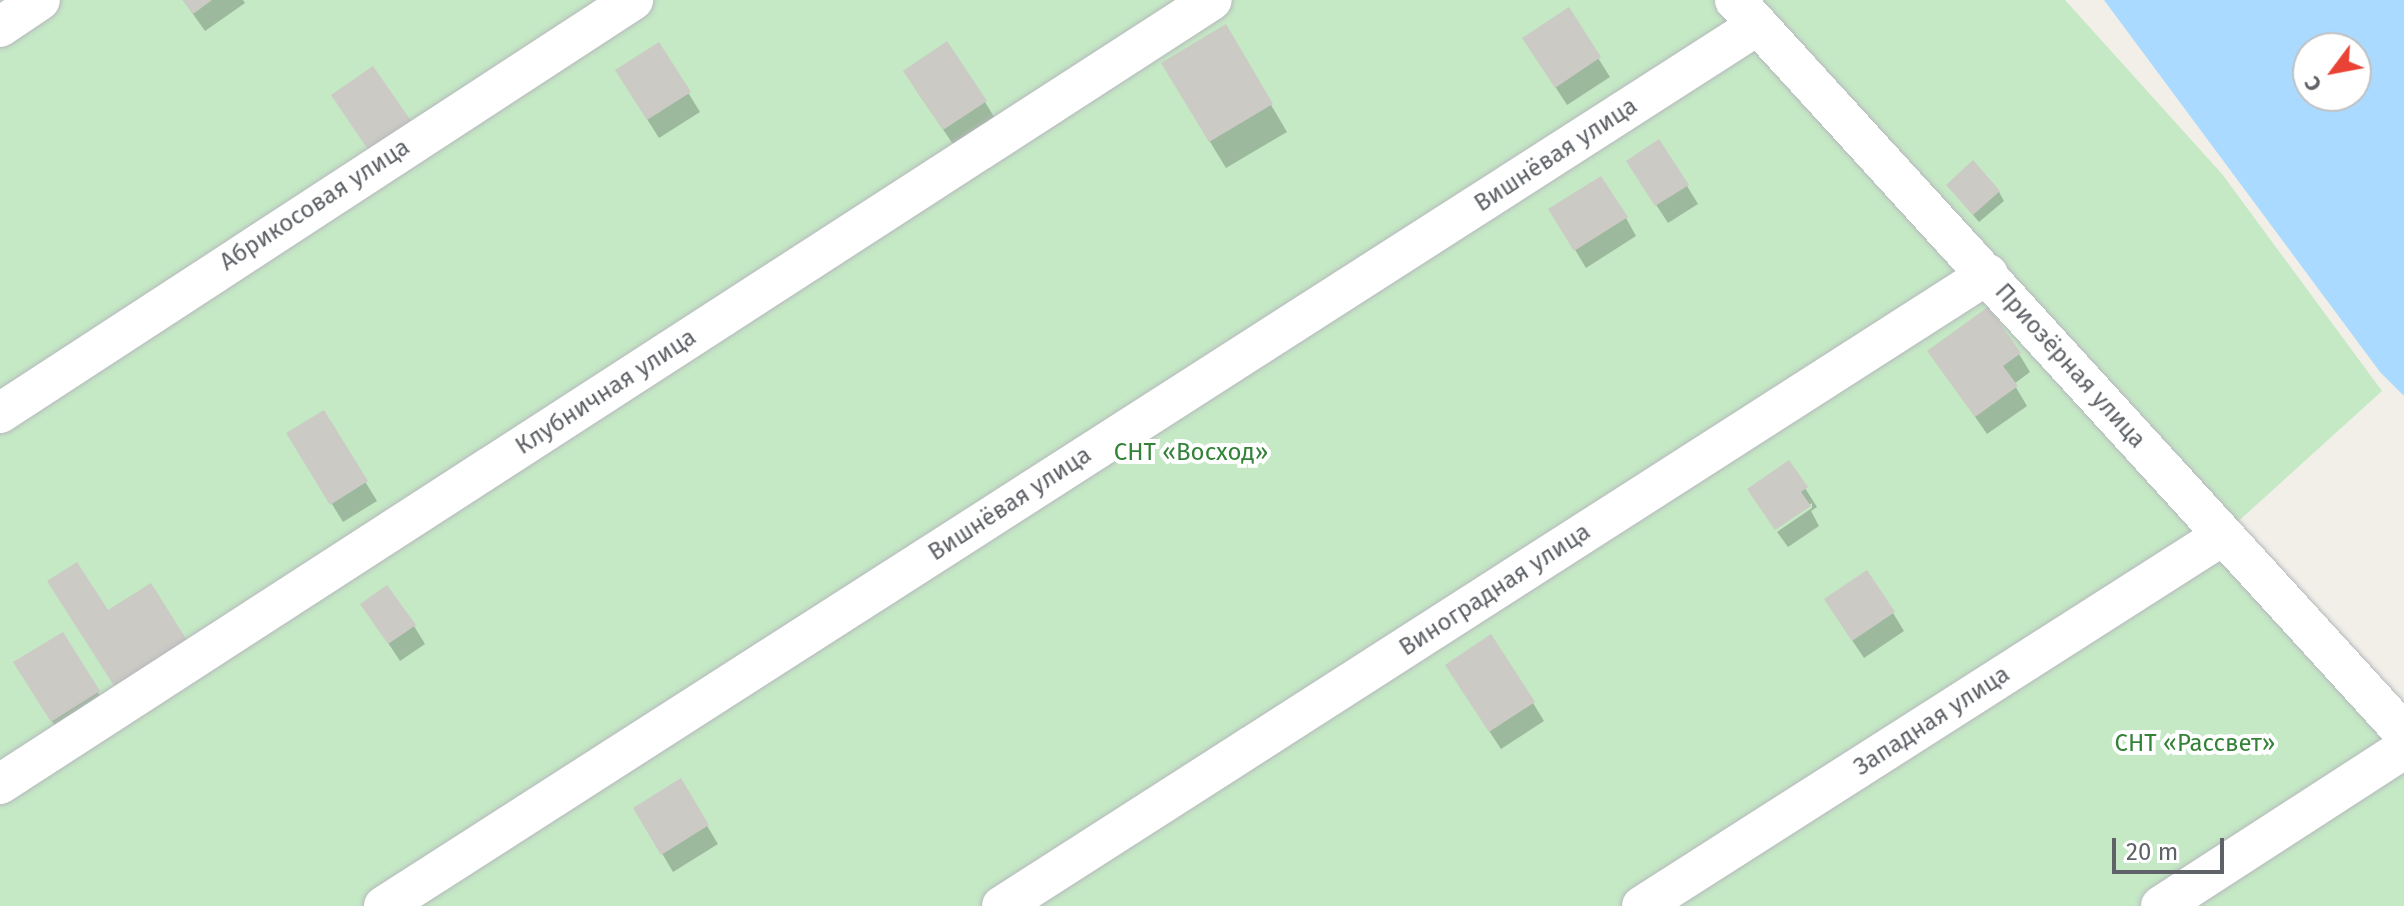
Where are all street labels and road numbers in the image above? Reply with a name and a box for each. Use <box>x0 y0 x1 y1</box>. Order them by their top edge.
street label: Вишнёвая улица <box>1469 92 1643 218</box>
street label: Абрикосовая улица <box>215 133 415 277</box>
street label: Приозёрная улица <box>1989 278 2151 454</box>
street label: Клубничная улица <box>510 323 702 461</box>
street label: Вишнёвая улица <box>923 441 1097 567</box>
street label: Виноградная улица <box>1394 518 1596 662</box>
street label: Западная улица <box>1849 660 2015 782</box>

